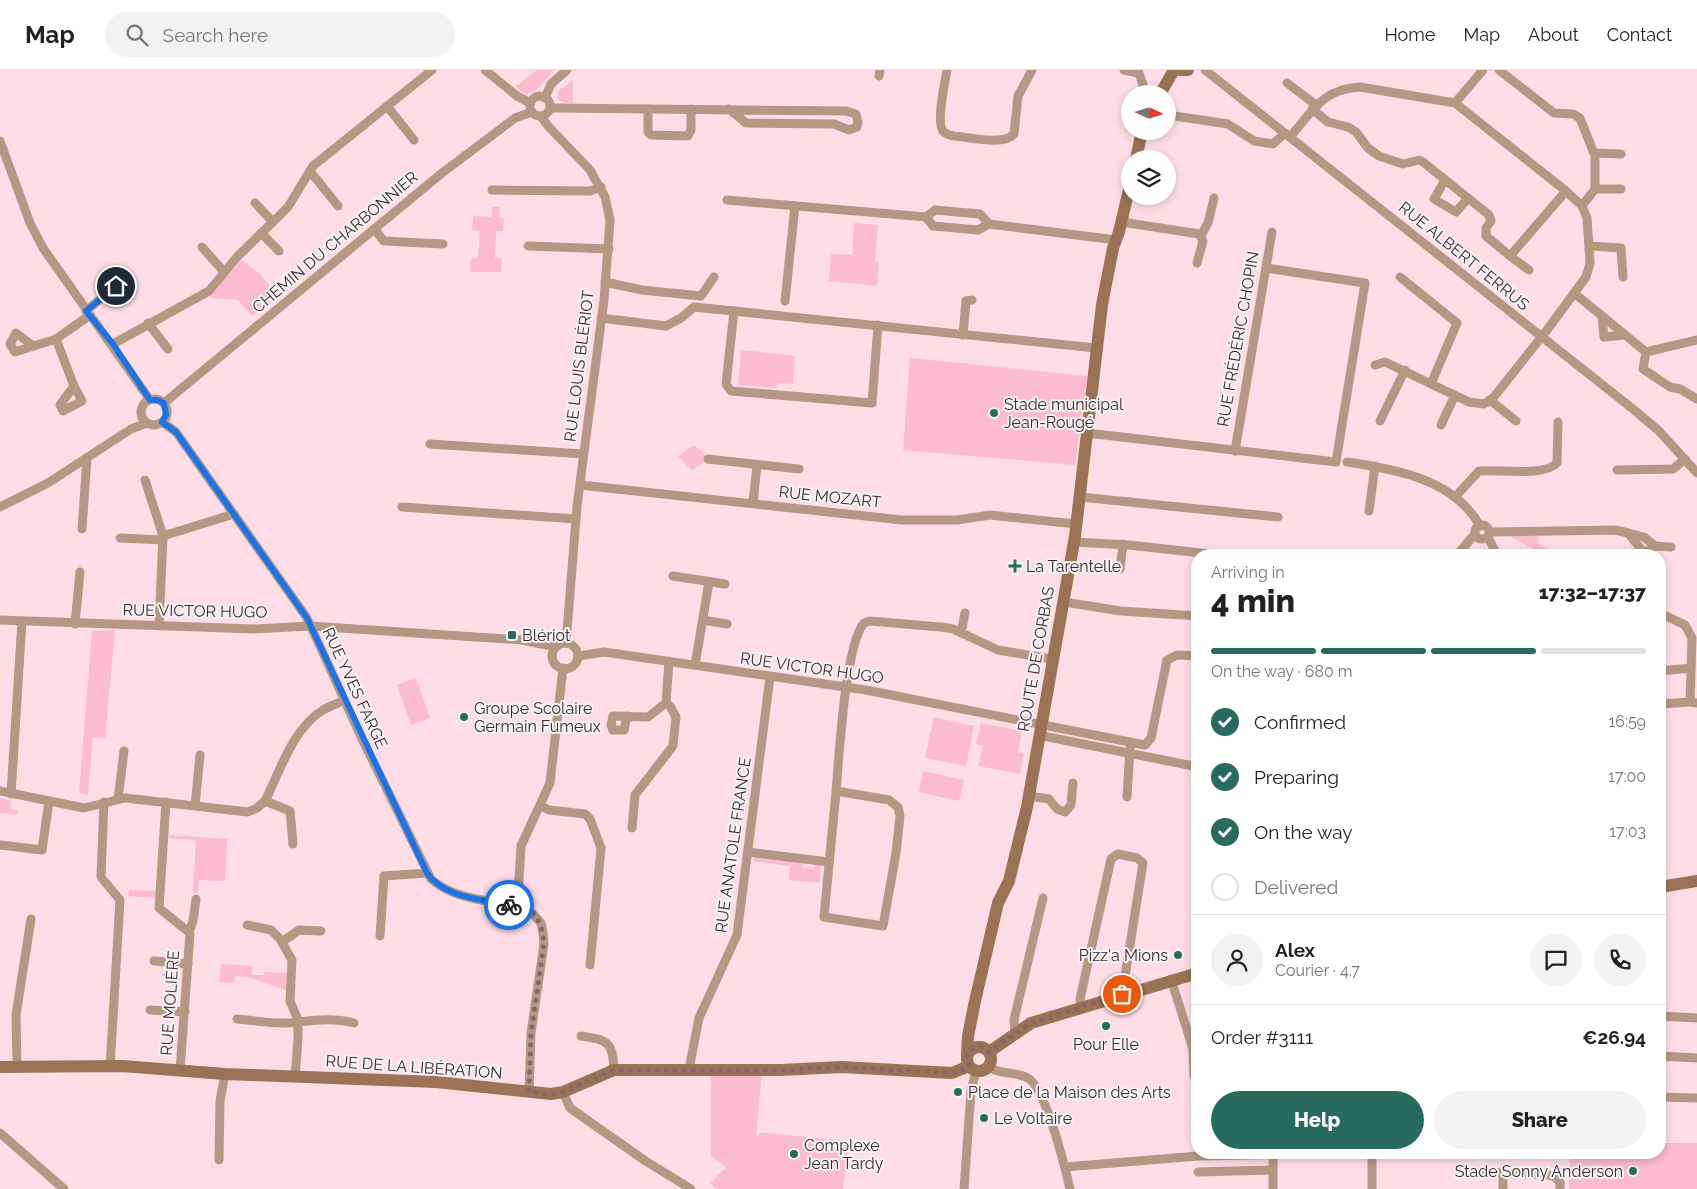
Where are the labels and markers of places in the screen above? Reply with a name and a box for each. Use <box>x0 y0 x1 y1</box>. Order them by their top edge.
pin <box>95 265 137 307</box>
place label: Stade municipal Jean-Rougé <box>1004 395 1124 432</box>
marker: Stade municipal Jean-Rougé <box>988 407 1000 419</box>
place label: La Tarentelle <box>1026 557 1121 576</box>
marker: La Tarentelle <box>1008 559 1022 573</box>
place label: Blériot <box>522 626 571 645</box>
marker: Blériot <box>506 629 518 641</box>
place label: Groupe Scolaire Germain Fumeux <box>474 699 601 736</box>
marker: Groupe Scolaire Germain Fumeux <box>458 711 470 723</box>
place label: Pizz'a Mions <box>1079 946 1168 965</box>
marker: Pizz'a Mions <box>1172 949 1184 961</box>
pin <box>1101 973 1143 1015</box>
marker: Pour Elle <box>1100 1020 1112 1032</box>
place label: Pour Elle <box>1073 1035 1139 1054</box>
place label: Place de la Maison des Arts <box>968 1083 1171 1102</box>
marker: Place de la Maison des Arts <box>952 1086 964 1098</box>
place label: Le Voltaire <box>994 1109 1072 1128</box>
marker: Le Voltaire <box>978 1112 990 1124</box>
place label: Complexe Jean Tardy <box>804 1136 884 1173</box>
marker: Complexe Jean Tardy <box>788 1148 800 1160</box>
place label: Stade Sonny Anderson <box>1455 1162 1623 1181</box>
marker: Stade Sonny Anderson <box>1627 1165 1639 1177</box>

